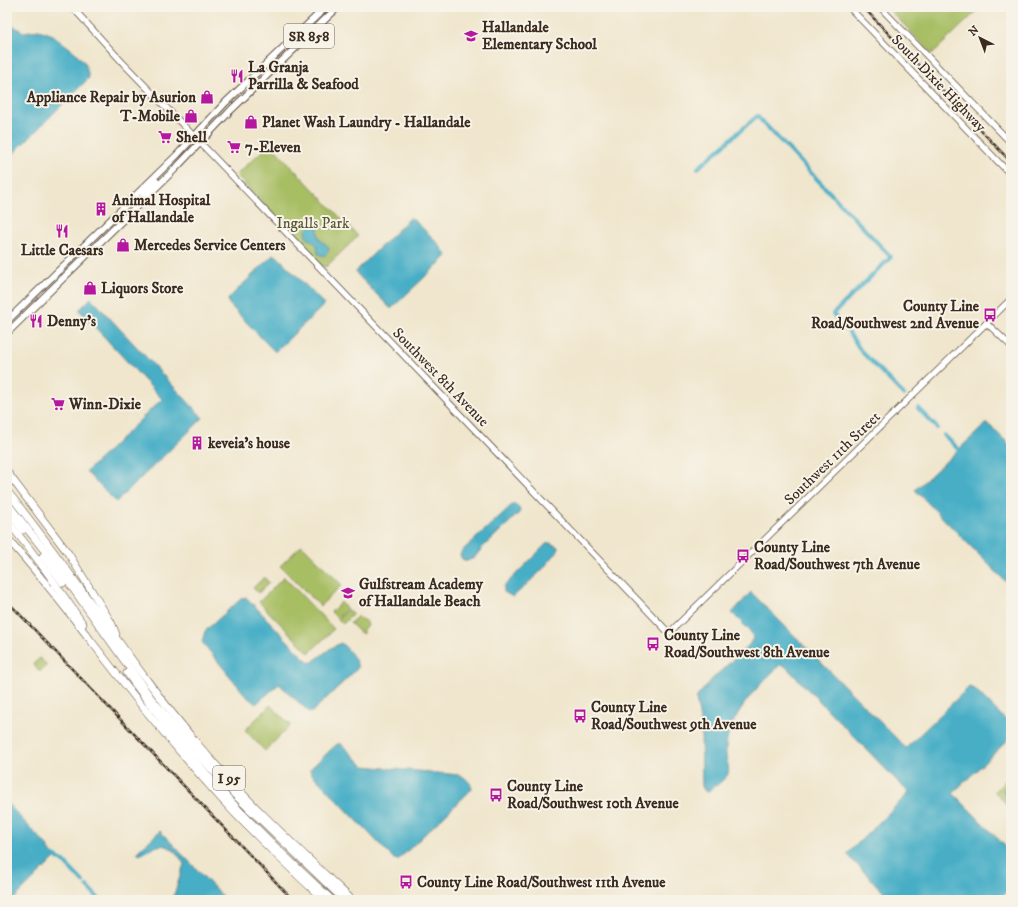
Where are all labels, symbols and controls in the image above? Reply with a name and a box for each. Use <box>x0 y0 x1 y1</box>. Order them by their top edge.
place label: Hallandale Elementary School <box>482 18 597 54</box>
north arrow <box>960 18 1000 58</box>
text: N <box>966 23 982 40</box>
road number: SR 858 <box>284 24 334 48</box>
school or university icon: Hallandale Elementary School <box>463 28 479 44</box>
street label: South Dixie Highway <box>887 31 991 137</box>
place label: La Granja Parrilla & Seafood <box>248 58 359 94</box>
restaurant icon: La Granja Parrilla & Seafood <box>229 68 245 84</box>
place label: Appliance Repair by Asurion <box>26 88 196 107</box>
shop icon: Appliance Repair by Asurion <box>199 89 215 105</box>
place label: T-Mobile <box>119 107 181 126</box>
shop icon: T-Mobile <box>183 108 199 124</box>
place label: Planet Wash Laundry - Hallandale <box>262 113 471 132</box>
shop icon: Planet Wash Laundry - Hallandale <box>243 114 259 130</box>
place label: Shell <box>176 128 207 147</box>
supermarket icon: Shell <box>157 129 173 145</box>
place label: 7-Eleven <box>245 138 301 157</box>
supermarket icon: 7-Eleven <box>226 139 242 155</box>
place label: Animal Hospital of Hallandale <box>111 191 211 227</box>
building icon: Animal Hospital of Hallandale <box>93 201 109 217</box>
park label: Ingalls Park <box>277 214 350 233</box>
restaurant icon: Little Caesars <box>54 223 70 239</box>
place label: Mercedes Service Centers <box>134 236 286 255</box>
shop icon: Mercedes Service Centers <box>115 237 131 253</box>
place label: Little Caesars <box>21 241 103 260</box>
place label: Liquors Store <box>101 279 184 299</box>
shop icon: Liquors Store <box>82 280 98 296</box>
place label: County Line Road/Southwest 2nd Avenue <box>811 297 980 333</box>
bus stop icon: County Line Road/Southwest 2nd Avenue <box>982 307 998 323</box>
place label: Denny's <box>47 312 96 331</box>
restaurant icon: Denny's <box>28 313 44 329</box>
street label: Southwest 8th Avenue <box>389 324 493 431</box>
place label: Winn-Dixie <box>68 395 142 414</box>
supermarket icon: Winn-Dixie <box>50 396 66 412</box>
street label: Southwest 11th Street <box>780 408 884 509</box>
place label: keveia's house <box>207 434 291 453</box>
building icon: keveia's house <box>189 435 205 451</box>
place label: County Line Road/Southwest 7th Avenue <box>754 538 921 574</box>
bus stop icon: County Line Road/Southwest 7th Avenue <box>735 548 751 564</box>
place label: Gulfstream Academy of Hallandale Beach <box>359 575 484 611</box>
school or university icon: Gulfstream Academy of Hallandale Beach <box>340 585 356 601</box>
place label: County Line Road/Southwest 8th Avenue <box>664 626 830 662</box>
bus stop icon: County Line Road/Southwest 8th Avenue <box>645 636 661 652</box>
place label: County Line Road/Southwest 9th Avenue <box>591 698 757 734</box>
bus stop icon: County Line Road/Southwest 9th Avenue <box>572 708 588 724</box>
road number: I 95 <box>213 766 245 790</box>
place label: County Line Road/Southwest 10th Avenue <box>507 777 679 813</box>
bus stop icon: County Line Road/Southwest 10th Avenue <box>488 787 504 803</box>
place label: County Line Road/Southwest 11th Avenue <box>417 873 666 892</box>
bus stop icon: County Line Road/Southwest 11th Avenue <box>398 874 414 890</box>

